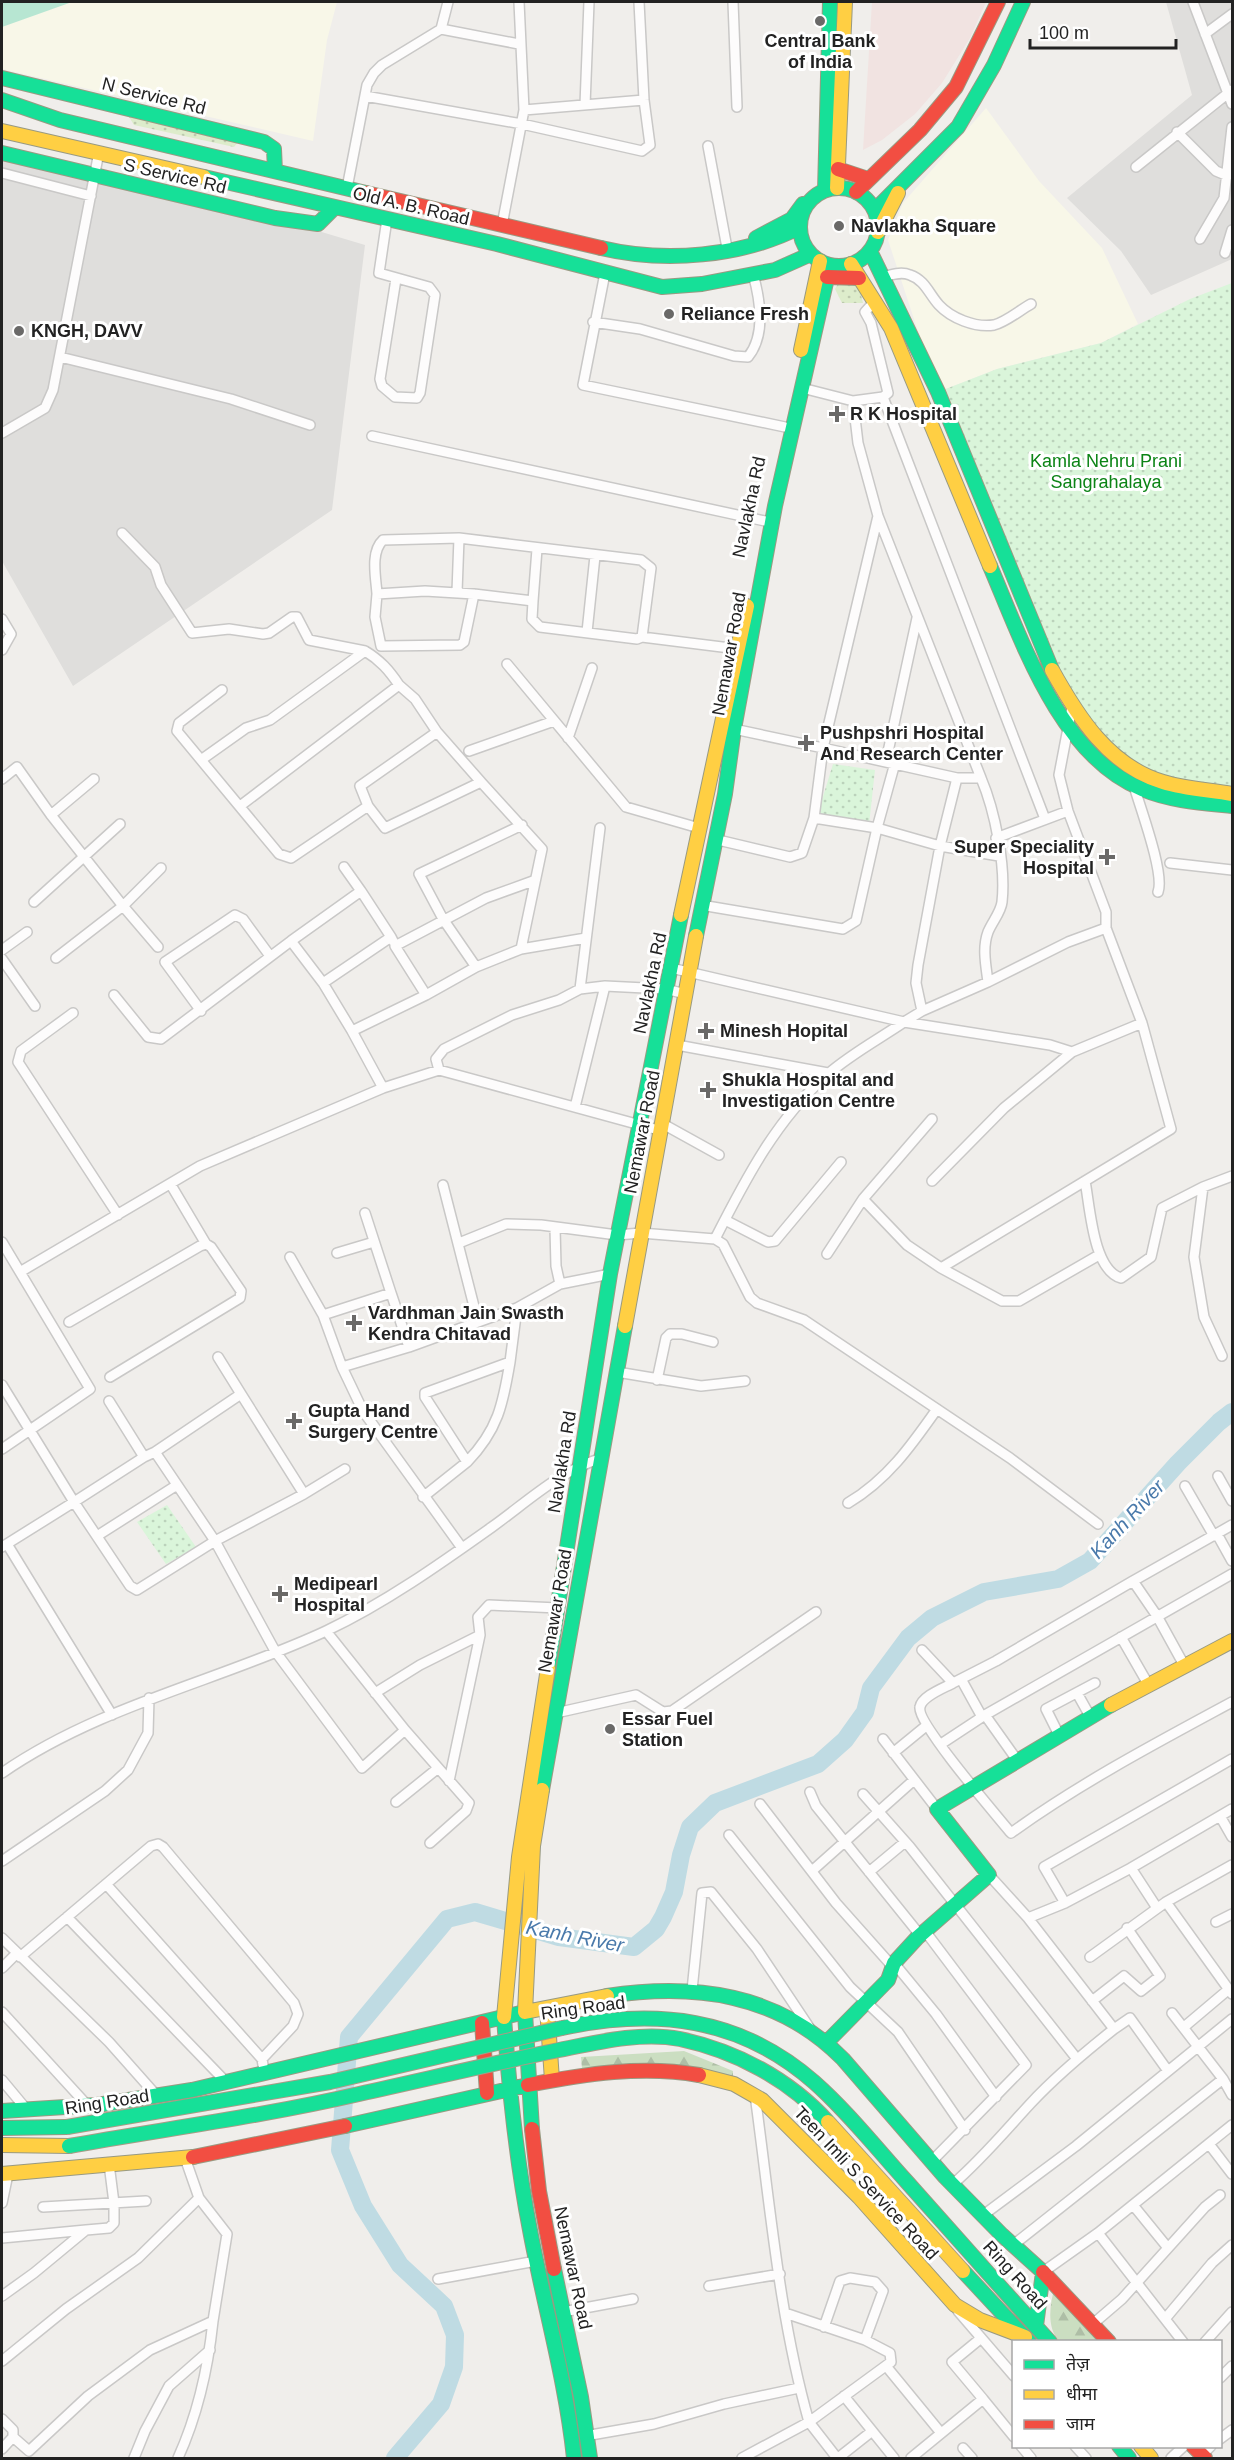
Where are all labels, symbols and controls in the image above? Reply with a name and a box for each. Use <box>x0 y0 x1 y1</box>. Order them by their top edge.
scale bar <box>1030 12 1176 50</box>
marker: Central Bank of India <box>813 14 827 28</box>
text: 100 m <box>1039 23 1089 43</box>
place label: Central Bank of India <box>764 31 876 72</box>
street label: N Service Rd <box>100 73 208 119</box>
street label: S Service Rd <box>122 154 228 198</box>
street label: Old A. B. Road <box>351 183 471 229</box>
place label: Navlakha Square <box>851 216 996 236</box>
marker: Navlakha Square <box>832 219 846 233</box>
place label: Reliance Fresh <box>681 304 809 324</box>
marker: Reliance Fresh <box>662 307 676 321</box>
place label: KNGH, DAVV <box>31 321 143 341</box>
marker: KNGH, DAVV <box>12 324 26 338</box>
place label: R K Hospital <box>850 404 957 424</box>
marker: R K Hospital <box>828 405 846 423</box>
park label: Kamla Nehru Prani Sangrahalaya <box>1030 451 1182 492</box>
street label: Navlakha Rd <box>729 455 769 559</box>
street label: Nemawar Road <box>708 591 750 717</box>
place label: Pushpshri Hospital And Research Center <box>820 723 1003 764</box>
marker: Pushpshri Hospital And Research Center <box>797 734 815 752</box>
place label: Super Speciality Hospital <box>954 837 1094 878</box>
marker: Super Speciality Hospital <box>1098 848 1116 866</box>
street label: Navlakha Rd <box>630 931 670 1035</box>
place label: Minesh Hopital <box>720 1021 848 1041</box>
marker: Minesh Hopital <box>697 1022 715 1040</box>
street label: Nemawar Road <box>620 1069 664 1195</box>
place label: Shukla Hospital and Investigation Centre <box>722 1070 895 1111</box>
marker: Shukla Hospital and Investigation Centre <box>699 1081 717 1099</box>
place label: Vardhman Jain Swasth Kendra Chitavad <box>368 1303 564 1344</box>
marker: Vardhman Jain Swasth Kendra Chitavad <box>345 1314 363 1332</box>
place label: Gupta Hand Surgery Centre <box>308 1401 438 1442</box>
street label: Navlakha Rd <box>544 1410 580 1514</box>
marker: Gupta Hand Surgery Centre <box>285 1412 303 1430</box>
water label: Kanh River <box>1085 1474 1170 1563</box>
street label: Nemawar Road <box>534 1548 576 1674</box>
place label: Medipearl Hospital <box>294 1574 378 1615</box>
marker: Medipearl Hospital <box>271 1585 289 1603</box>
place label: Essar Fuel Station <box>622 1709 713 1750</box>
marker: Essar Fuel Station <box>603 1722 617 1736</box>
water label: Kanh River <box>524 1916 627 1956</box>
street label: Ring Road <box>539 1992 627 2024</box>
street label: Ring Road <box>63 2085 151 2119</box>
street label: Teen Imli S Service Road <box>790 2102 942 2264</box>
street label: Nemawar Road <box>550 2205 596 2331</box>
street label: Ring Road <box>979 2237 1051 2313</box>
legend <box>1012 2340 1222 2448</box>
text: तेज़ <box>1066 2353 1090 2374</box>
text: धीमा <box>1066 2384 1097 2404</box>
text: जाम <box>1066 2414 1096 2434</box>

